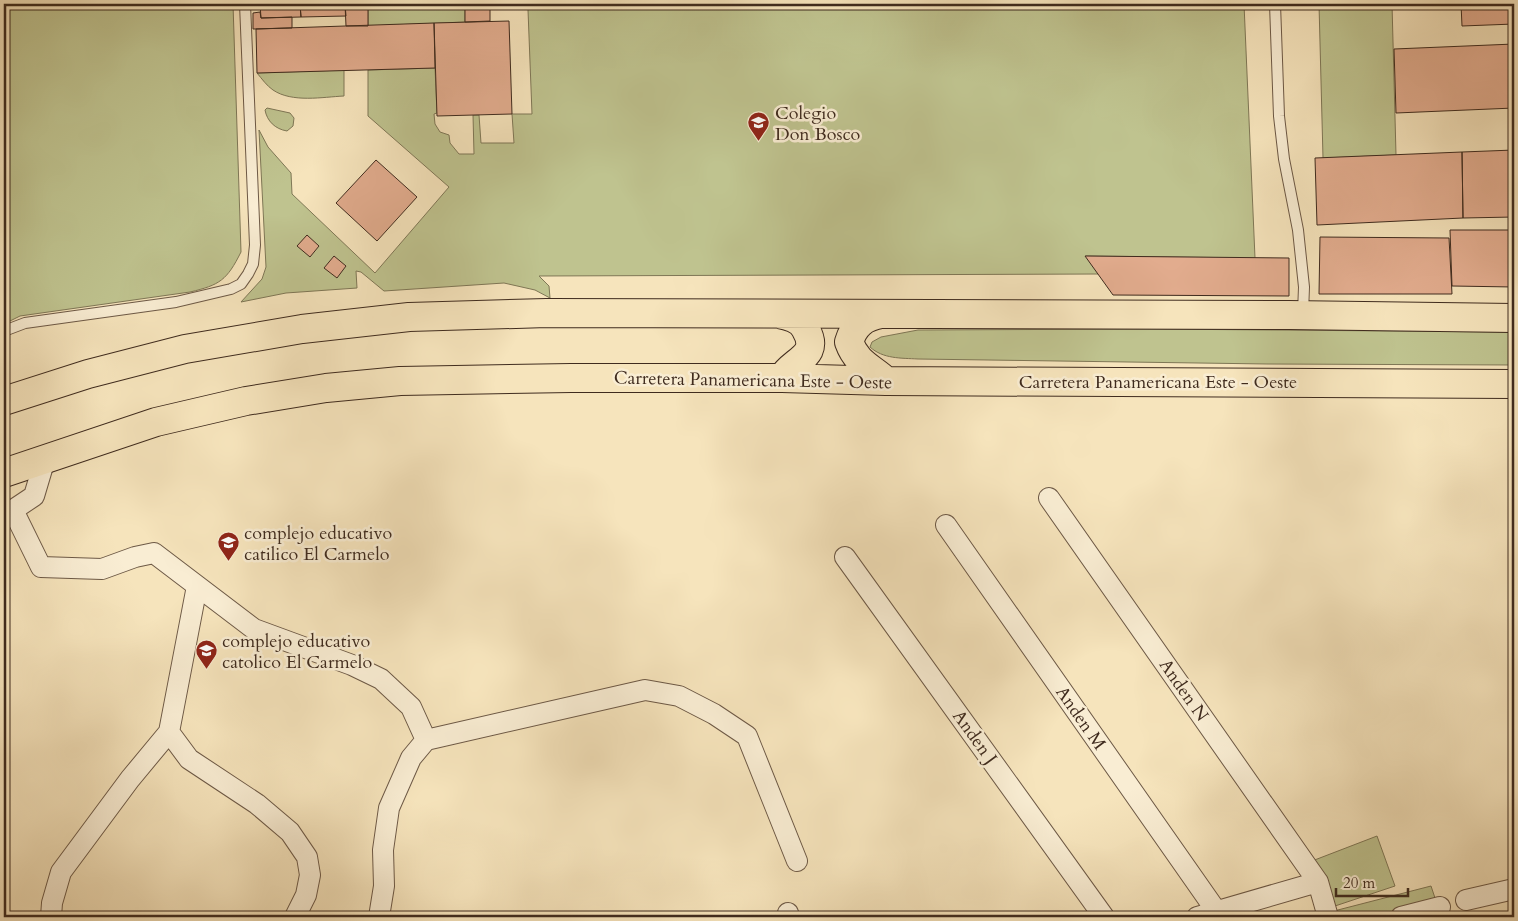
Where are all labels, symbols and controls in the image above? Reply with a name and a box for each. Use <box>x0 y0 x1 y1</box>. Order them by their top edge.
place label: Colegio Don Bosco <box>775 101 861 147</box>
school or university icon: Colegio Don Bosco <box>747 111 771 142</box>
street label: Carretera Panamericana Este - Oeste <box>614 366 892 395</box>
street label: Carretera Panamericana Este - Oeste <box>1019 370 1297 395</box>
place label: complejo educativo catilico El Carmelo <box>244 521 393 567</box>
school or university icon: complejo educativo catilico El Carmelo <box>216 531 240 562</box>
place label: complejo educativo catolico El Carmelo <box>222 629 372 675</box>
school or university icon: complejo educativo catolico El Carmelo <box>194 639 218 670</box>
street label: Anden N <box>1153 654 1215 727</box>
street label: Anden M <box>1049 681 1112 755</box>
street label: Anden J <box>946 705 1003 770</box>
scale bar <box>1336 866 1408 898</box>
text: 20 m <box>1343 873 1375 893</box>

